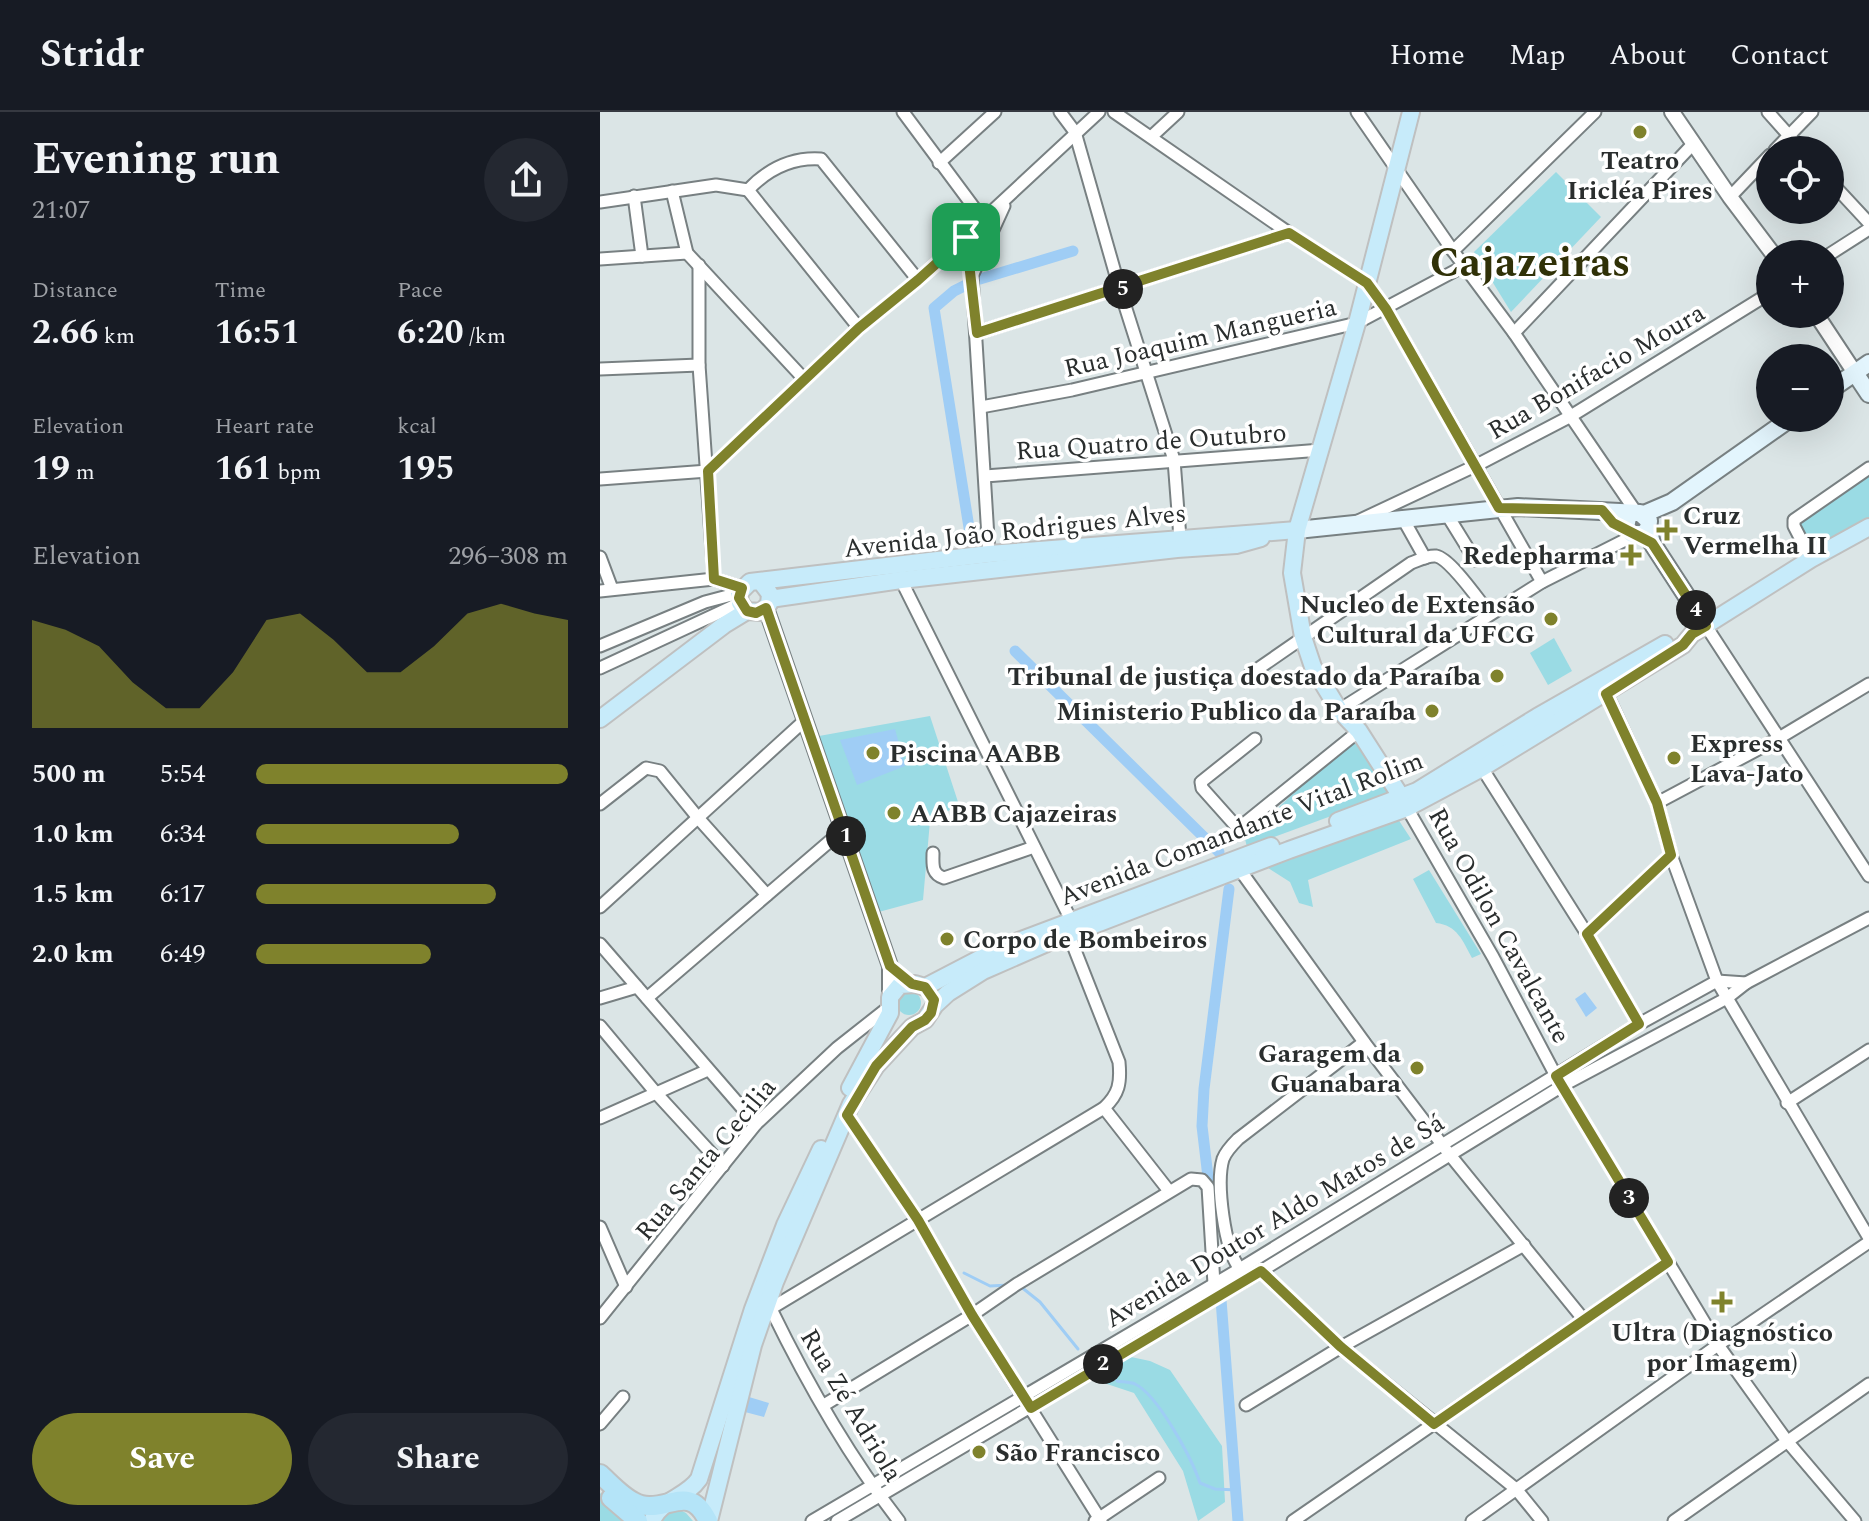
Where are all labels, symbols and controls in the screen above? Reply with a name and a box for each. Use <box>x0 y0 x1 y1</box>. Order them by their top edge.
text: Stridr <box>40 26 144 84</box>
text: Home <box>1389 34 1465 77</box>
text: Map <box>1509 34 1565 77</box>
text: About <box>1609 34 1686 77</box>
text: Contact <box>1730 34 1829 77</box>
marker: Teatro Iricléa Pires <box>1631 123 1649 141</box>
text: Evening run <box>32 126 280 193</box>
map controls <box>1756 136 1844 432</box>
button: locate <box>1756 136 1844 224</box>
button: share <box>484 138 568 222</box>
place label: Teatro Iricléa Pires <box>1567 141 1713 211</box>
text: 21:07 <box>32 190 91 230</box>
pin <box>932 203 1000 271</box>
icon: arrive <box>944 215 988 259</box>
district label: Cajazeiras <box>1430 232 1630 295</box>
button: + <box>1756 240 1844 328</box>
pin: 5 <box>1103 269 1143 309</box>
text: 5 <box>1117 272 1129 305</box>
text: Distance <box>32 274 118 307</box>
text: Time <box>215 274 266 307</box>
text: Pace <box>397 274 443 307</box>
street label: Rua Joaquim Mangueria <box>1060 287 1341 389</box>
street label: Rua Bonifacio Moura <box>1480 293 1713 450</box>
text: 2.66 <box>32 307 98 359</box>
text: 16:51 <box>215 307 300 359</box>
text: 6:20 <box>397 307 464 359</box>
text: km <box>98 320 135 353</box>
text: /km <box>464 320 506 353</box>
button: − <box>1756 344 1844 432</box>
text: Elevation <box>32 410 124 443</box>
text: Heart rate <box>215 410 314 443</box>
text: kcal <box>397 410 437 443</box>
street label: Rua Quatro de Outubro <box>1014 413 1288 471</box>
text: 19 <box>32 443 70 495</box>
text: 161 <box>215 443 272 495</box>
text: 195 <box>397 443 455 495</box>
text: m <box>70 456 95 489</box>
text: bpm <box>272 456 321 489</box>
street label: Avenida João Rodrigues Alves <box>842 493 1188 569</box>
place label: Cruz Vermelha II <box>1683 496 1827 566</box>
marker: Cruz Vermelha II <box>1658 521 1676 539</box>
text: Elevation <box>32 536 141 576</box>
text: 296–308 m <box>448 536 568 576</box>
place label: Redepharma <box>1462 536 1616 576</box>
marker: Redepharma <box>1622 546 1640 564</box>
place label: Nucleo de Extensão Cultural da UFCG <box>1300 585 1535 655</box>
pin: 4 <box>1676 590 1716 630</box>
text: 4 <box>1690 593 1702 626</box>
marker: Nucleo de Extensão Cultural da UFCG <box>1542 610 1560 628</box>
place label: Tribunal de justiça doestado da Paraíba <box>1007 657 1482 697</box>
marker: Tribunal de justiça doestado da Paraíba <box>1488 667 1506 685</box>
place label: Ministerio Publico da Paraíba <box>1056 692 1417 732</box>
marker: Ministerio Publico da Paraíba <box>1423 702 1441 720</box>
place label: Express Lava-Jato <box>1690 724 1803 794</box>
place label: Piscina AABB <box>889 734 1061 774</box>
street label: Avenida Comandante Vital Rolim <box>1054 741 1429 917</box>
marker: Piscina AABB <box>864 744 882 762</box>
marker: Express Lava-Jato <box>1665 749 1683 767</box>
text: 500 m <box>32 754 106 794</box>
text: 5:54 <box>160 754 206 794</box>
place label: AABB Cajazeiras <box>910 794 1117 834</box>
street label: Rua Odilon Cavalcante <box>1418 800 1581 1051</box>
marker: AABB Cajazeiras <box>885 804 903 822</box>
text: 1.0 km <box>32 814 114 854</box>
text: 6:34 <box>160 814 206 854</box>
pin: 1 <box>826 816 866 856</box>
text: 1 <box>840 819 852 852</box>
text: 1.5 km <box>32 874 114 914</box>
text: 6:17 <box>160 874 206 914</box>
place label: Corpo de Bombeiros <box>963 920 1208 960</box>
marker: Corpo de Bombeiros <box>938 930 956 948</box>
text: 2.0 km <box>32 934 114 974</box>
text: 6:49 <box>160 934 206 974</box>
place label: Garagem da Guanabara <box>1258 1034 1402 1104</box>
marker: Garagem da Guanabara <box>1408 1059 1426 1077</box>
street label: Rua Santa Cecilia <box>625 1069 786 1250</box>
street label: Avenida Doutor Aldo Matos de Sá <box>1097 1103 1452 1339</box>
pin: 3 <box>1609 1178 1649 1218</box>
text: 3 <box>1623 1181 1635 1214</box>
marker: Ultra (Diagnóstico por Imagem) <box>1711 1291 1733 1313</box>
place label: Ultra (Diagnóstico por Imagem) <box>1611 1313 1833 1383</box>
street label: Rua Zé Adriola <box>790 1321 913 1490</box>
pin: 2 <box>1083 1344 1123 1384</box>
text: 2 <box>1097 1347 1109 1380</box>
button: Save <box>32 1413 292 1505</box>
button: Share <box>308 1413 568 1505</box>
place label: São Francisco <box>995 1433 1160 1473</box>
marker: São Francisco <box>970 1443 988 1461</box>

